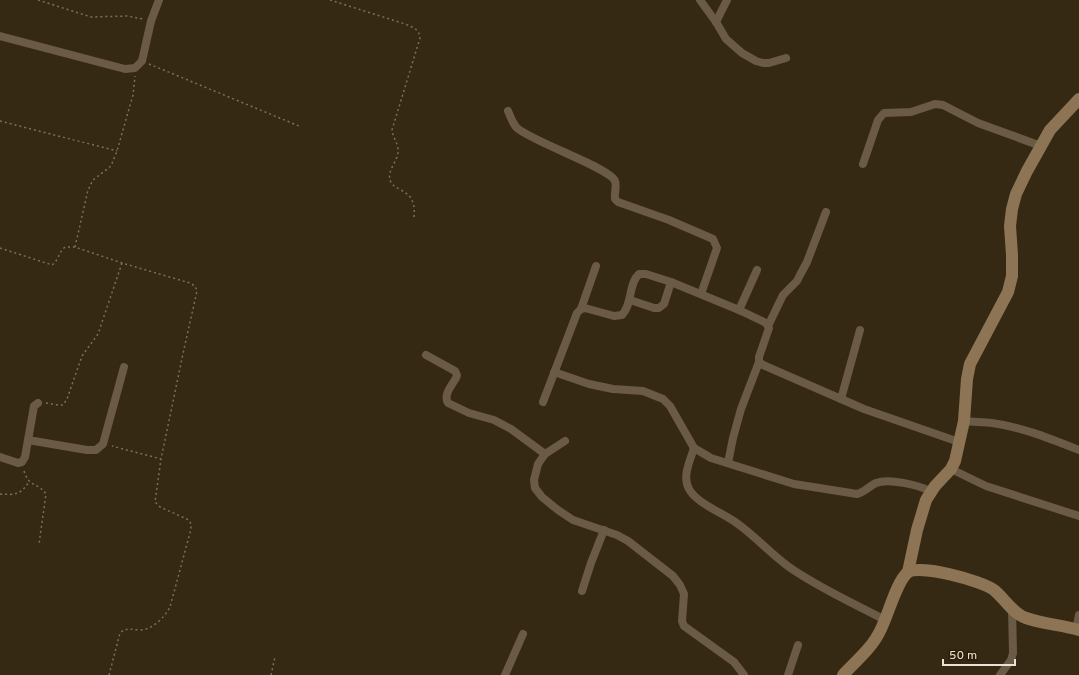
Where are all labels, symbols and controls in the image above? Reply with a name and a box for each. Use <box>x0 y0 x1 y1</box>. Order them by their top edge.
scale bar <box>943 641 1015 667</box>
text: 50 m <box>949 648 977 664</box>

